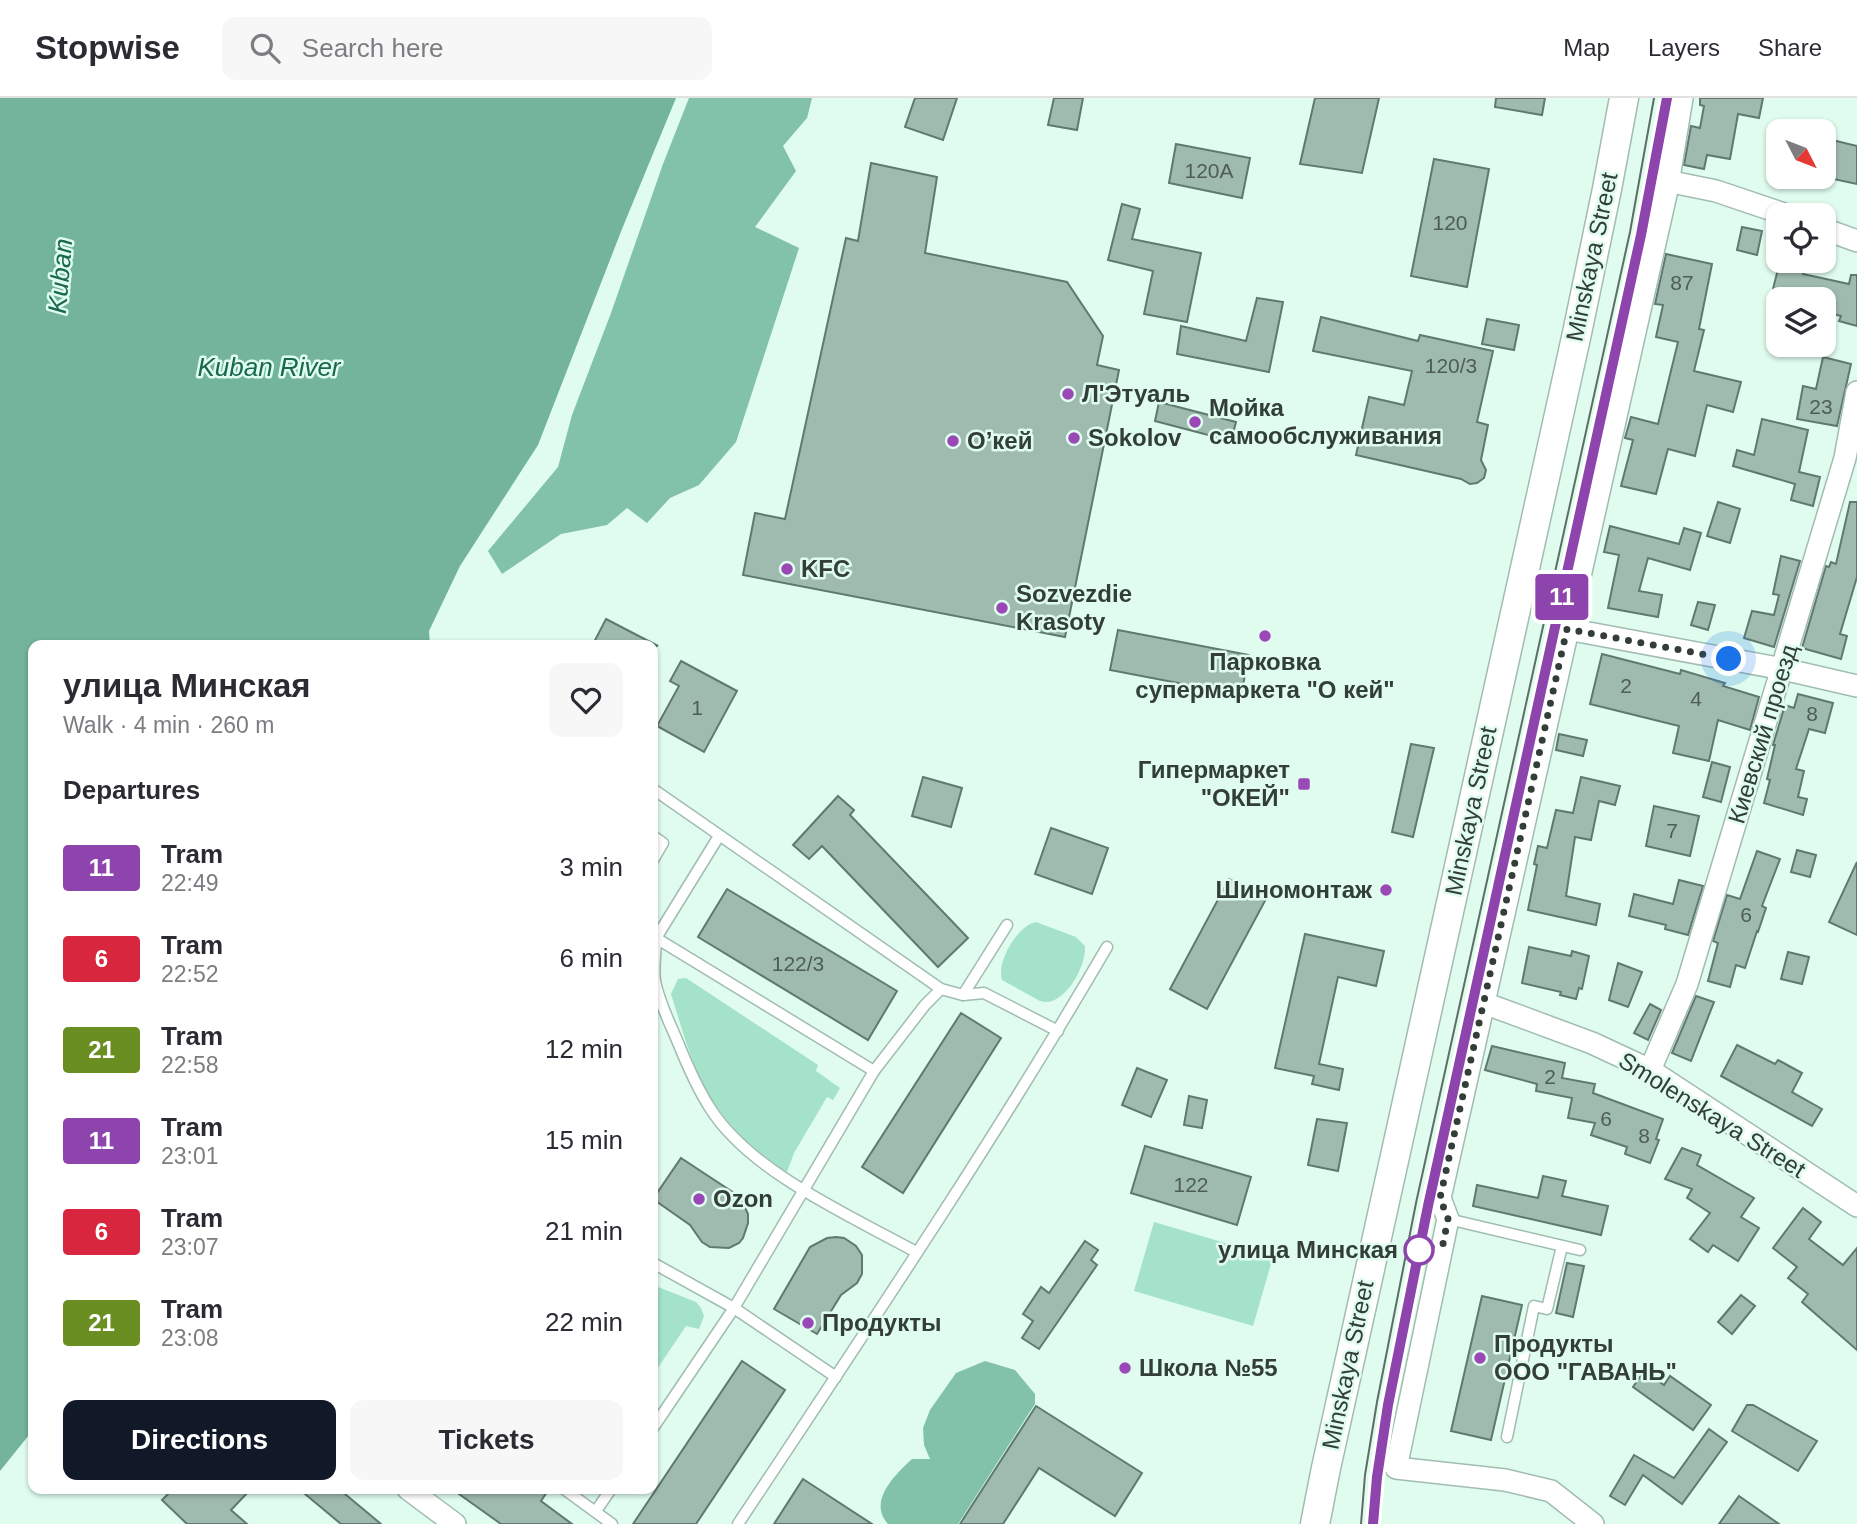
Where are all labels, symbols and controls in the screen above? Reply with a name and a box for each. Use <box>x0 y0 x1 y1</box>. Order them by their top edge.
search box <box>222 17 712 80</box>
text: Stopwise <box>35 29 180 66</box>
icon: search <box>246 29 284 67</box>
text: Search here <box>302 33 444 63</box>
text: Map <box>1563 34 1610 61</box>
text: Layers <box>1648 34 1720 61</box>
text: Share <box>1758 34 1822 61</box>
north arrow <box>1766 119 1836 189</box>
map controls <box>1766 119 1836 357</box>
house number: 120А <box>1184 159 1234 182</box>
street label: Minskaya Street <box>1560 170 1623 344</box>
button: locate <box>1766 203 1836 273</box>
house number: 120 <box>1432 211 1468 234</box>
water label: Kuban <box>42 237 78 315</box>
house number: 87 <box>1670 271 1694 294</box>
button: layers <box>1766 287 1836 357</box>
water label: Kuban River <box>197 352 342 382</box>
house number: 120/3 <box>1425 354 1477 377</box>
place label: Л'Этуаль <box>1082 380 1190 407</box>
marker: Л'Этуаль <box>1060 386 1076 402</box>
place label: Мойка самообслуживания <box>1209 394 1442 449</box>
house number: 23 <box>1809 395 1833 418</box>
marker: Мойка самообслуживания <box>1187 414 1203 430</box>
place label: Sokolov <box>1088 424 1182 451</box>
place label: О’кей <box>967 427 1032 454</box>
marker: Sokolov <box>1066 430 1082 446</box>
marker: О’кей <box>945 433 961 449</box>
place label: KFC <box>801 555 850 582</box>
marker: KFC <box>779 561 795 577</box>
line badge: 11 <box>1530 574 1594 620</box>
place label: Sozvezdie Krasoty <box>1016 580 1132 635</box>
text: 11 <box>1549 583 1575 610</box>
marker: Sozvezdie Krasoty <box>994 600 1010 616</box>
marker: Парковка супермаркета "О кей" <box>1257 628 1273 644</box>
your location <box>1711 641 1746 676</box>
street label: Киевский проезд <box>1722 641 1803 827</box>
place label: Парковка супермаркета "О кей" <box>1135 648 1395 703</box>
button: heart <box>549 663 623 737</box>
text: улица Минская <box>63 667 311 704</box>
house number: 2 <box>1620 674 1632 697</box>
house number: 4 <box>1690 687 1702 710</box>
house number: 1 <box>691 696 703 719</box>
house number: 8 <box>1806 702 1818 725</box>
text: Walk · 4 min · 260 m <box>63 712 274 738</box>
street label: Minskaya Street <box>1439 724 1502 898</box>
place label: Гипермаркет "ОКЕЙ" <box>1138 756 1290 811</box>
text: Departures <box>63 775 200 805</box>
marker: Гипермаркет "ОКЕЙ" <box>1296 776 1312 792</box>
house number: 7 <box>1666 819 1678 842</box>
text: Tram <box>161 839 223 869</box>
text: 3 min <box>559 852 623 882</box>
text: 11 <box>89 854 114 881</box>
text: 22:49 <box>161 870 219 896</box>
place label: Шиномонтаж <box>1216 876 1373 903</box>
marker: Шиномонтаж <box>1378 882 1394 898</box>
house number: 6 <box>1740 903 1752 926</box>
text: Tram <box>161 930 223 960</box>
text: 6 min <box>559 943 623 973</box>
text: 6 <box>95 945 108 972</box>
house number: 122/3 <box>772 952 824 975</box>
text: 22:52 <box>161 961 219 987</box>
text: Tram <box>161 1021 223 1051</box>
text: 12 min <box>545 1034 623 1064</box>
text: 21 <box>88 1036 115 1063</box>
street label: Smolenskaya Street <box>1614 1046 1811 1183</box>
text: 22:58 <box>161 1052 219 1078</box>
house number: 2 <box>1544 1065 1556 1088</box>
house number: 6 <box>1600 1107 1612 1130</box>
text: Tram <box>161 1112 223 1142</box>
house number: 8 <box>1638 1124 1650 1147</box>
text: 15 min <box>545 1125 623 1155</box>
text: 11 <box>89 1127 114 1154</box>
text: 23:01 <box>161 1143 219 1169</box>
house number: 122 <box>1173 1173 1209 1196</box>
place label: Ozon <box>713 1185 773 1212</box>
marker: Ozon <box>691 1191 707 1207</box>
text: Tram <box>161 1203 223 1233</box>
text: 21 min <box>545 1216 623 1246</box>
text: 6 <box>95 1218 108 1245</box>
text: 23:07 <box>161 1234 219 1260</box>
marker: улица Минская <box>1404 1235 1434 1265</box>
place label: улица Минская <box>1218 1236 1398 1263</box>
street label: Minskaya Street <box>1316 1278 1379 1452</box>
text: Tram <box>161 1294 223 1324</box>
text: 22 min <box>545 1307 623 1337</box>
text: 21 <box>88 1309 115 1336</box>
place label: Продукты <box>822 1309 941 1336</box>
marker: Продукты <box>800 1315 816 1331</box>
text: 23:08 <box>161 1325 219 1351</box>
place label: Продукты ООО "ГАВАНЬ" <box>1494 1330 1677 1385</box>
marker: Продукты ООО "ГАВАНЬ" <box>1472 1350 1488 1366</box>
place label: Школа №55 <box>1139 1354 1278 1381</box>
marker: Школа №55 <box>1117 1360 1133 1376</box>
button: Directions <box>63 1400 336 1480</box>
button: Tickets <box>350 1400 623 1480</box>

